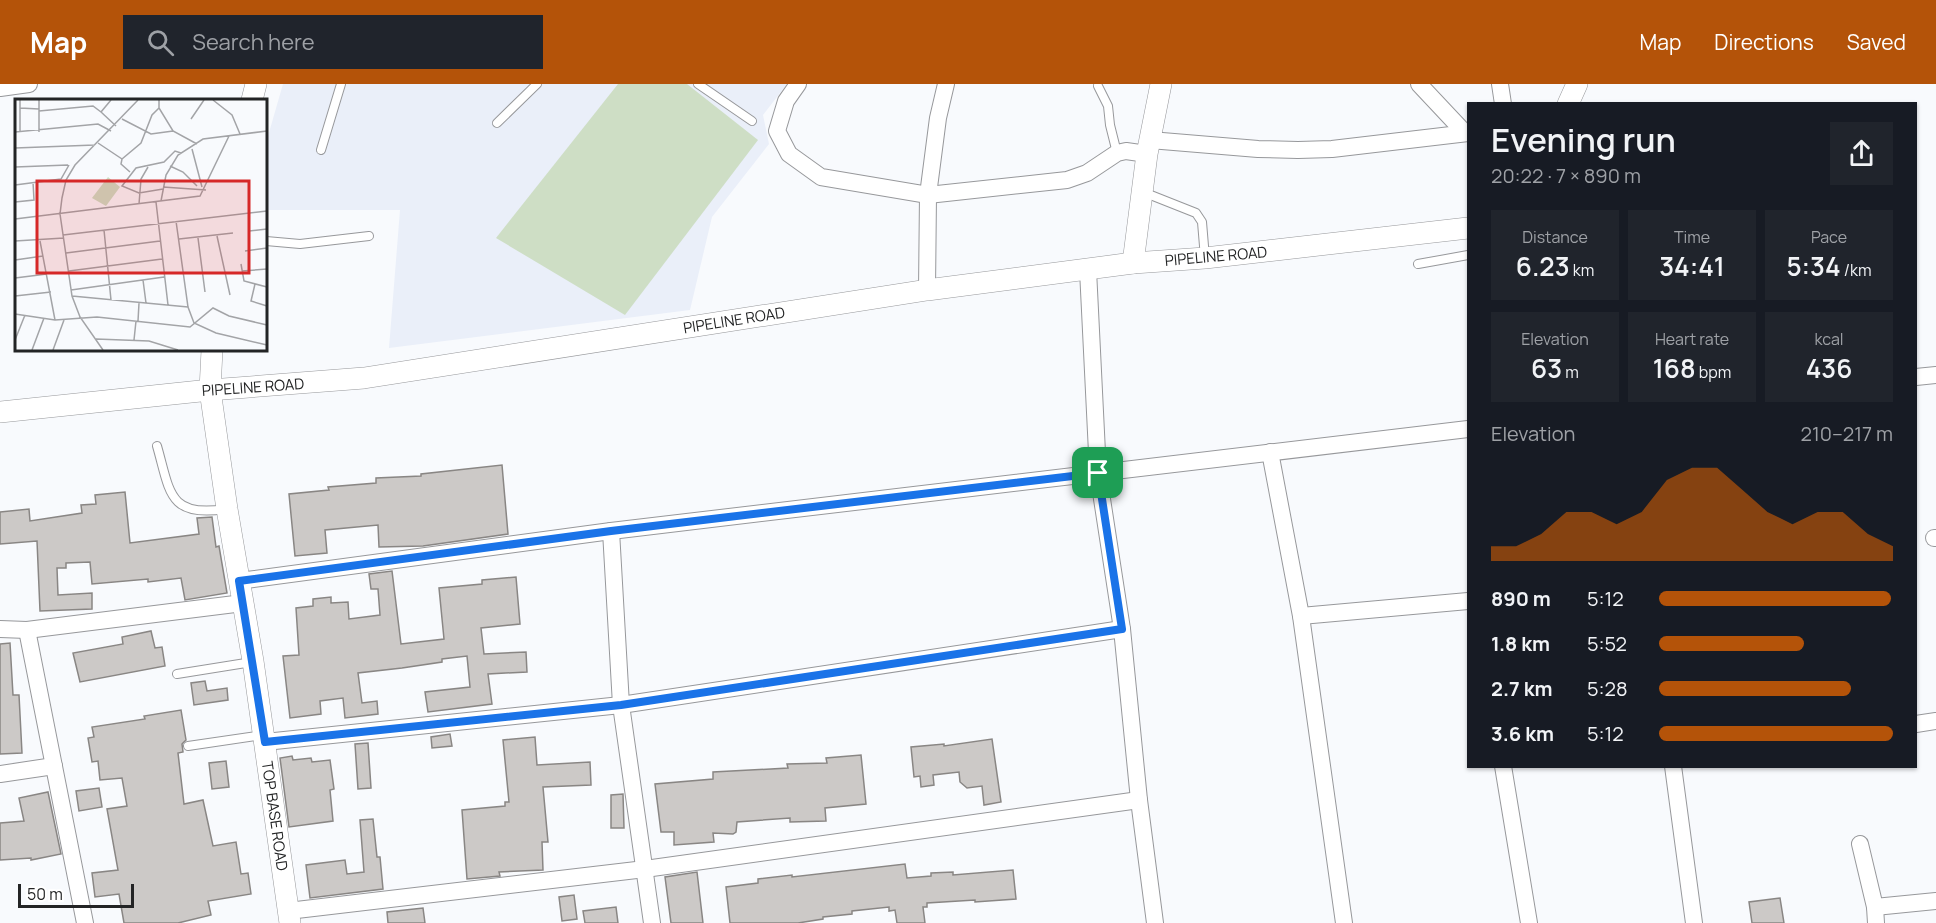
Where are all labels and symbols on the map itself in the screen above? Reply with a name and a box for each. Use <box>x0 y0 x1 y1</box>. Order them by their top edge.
inset map <box>15 99 267 351</box>
street label: PIPELINE ROAD <box>1164 241 1268 271</box>
street label: PIPELINE ROAD <box>682 302 786 338</box>
street label: PIPELINE ROAD <box>201 373 305 401</box>
pin <box>1072 447 1123 498</box>
street label: TOP BASE ROAD <box>257 760 293 872</box>
scale bar <box>18 881 134 908</box>

